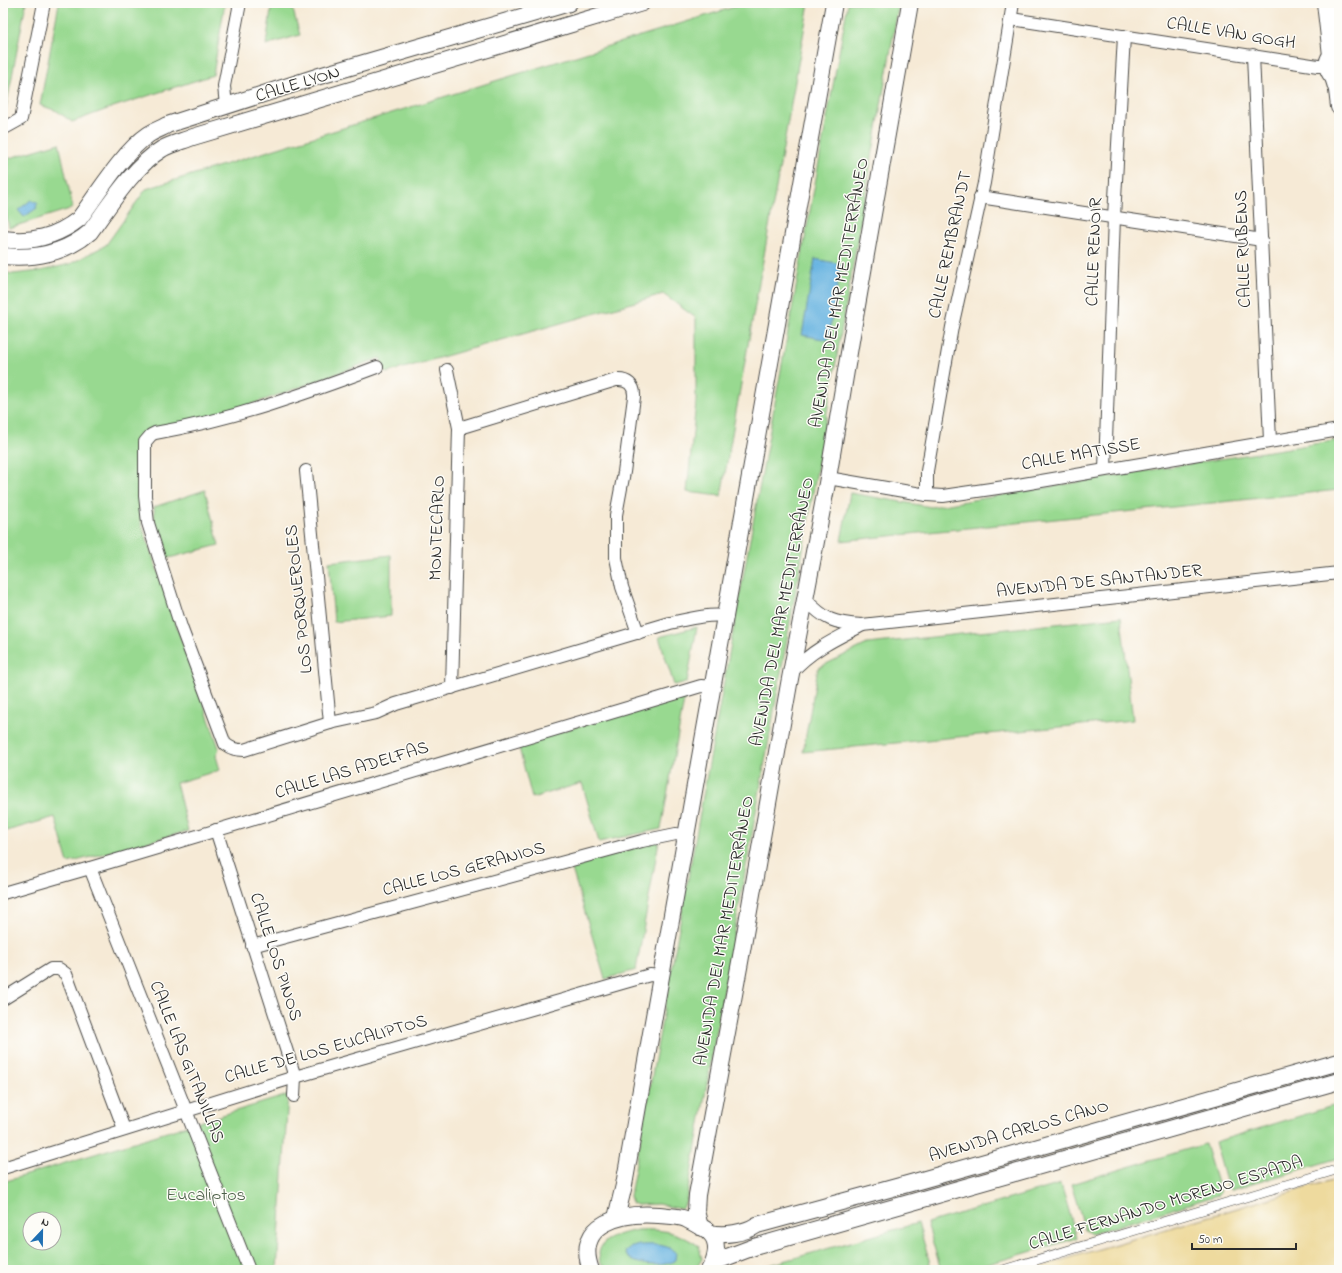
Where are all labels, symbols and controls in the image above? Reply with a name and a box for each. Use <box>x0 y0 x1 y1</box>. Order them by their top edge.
street label: CALLE VAN GOGH <box>1165 11 1297 57</box>
street label: CALLE LYON <box>252 60 344 110</box>
street label: AVENIDA DEL MAR MEDITERRÁNEO <box>803 156 877 430</box>
street label: CALLE REMBRANDT <box>923 169 979 321</box>
street label: CALLE RUBENS <box>1229 190 1259 308</box>
street label: CALLE RENOIR <box>1080 197 1110 307</box>
street label: CALLE MATISSE <box>1020 432 1143 478</box>
street label: MONTECARLO <box>423 475 453 581</box>
street label: AVENIDA DEL MAR MEDITERRÁNEO <box>744 475 822 749</box>
street label: LOS PORQUEROLES <box>279 523 321 675</box>
street label: AVENIDA DE SANTANDER <box>995 558 1203 606</box>
street label: CALLE LAS ADELFAS <box>272 735 432 807</box>
street label: AVENIDA DEL MAR MEDITERRÁNEO <box>688 794 762 1068</box>
street label: CALLE LOS GERANIOS <box>380 836 548 904</box>
street label: CALLE LOS PINOS <box>242 890 308 1024</box>
street label: CALLE LAS GITANILLAS <box>142 977 230 1147</box>
street label: CALLE DE LOS EUCALIPTOS <box>221 1009 431 1091</box>
street label: AVENIDA CARLOS CANO <box>926 1094 1112 1170</box>
street label: CALLE FERNANDO MORENO ESPADA <box>1026 1150 1306 1258</box>
park label: Eucaliptos <box>166 1183 246 1209</box>
north arrow <box>22 1211 62 1251</box>
text: N <box>39 1214 52 1231</box>
scale bar <box>1192 1225 1296 1251</box>
text: 50 m <box>1198 1231 1222 1249</box>

